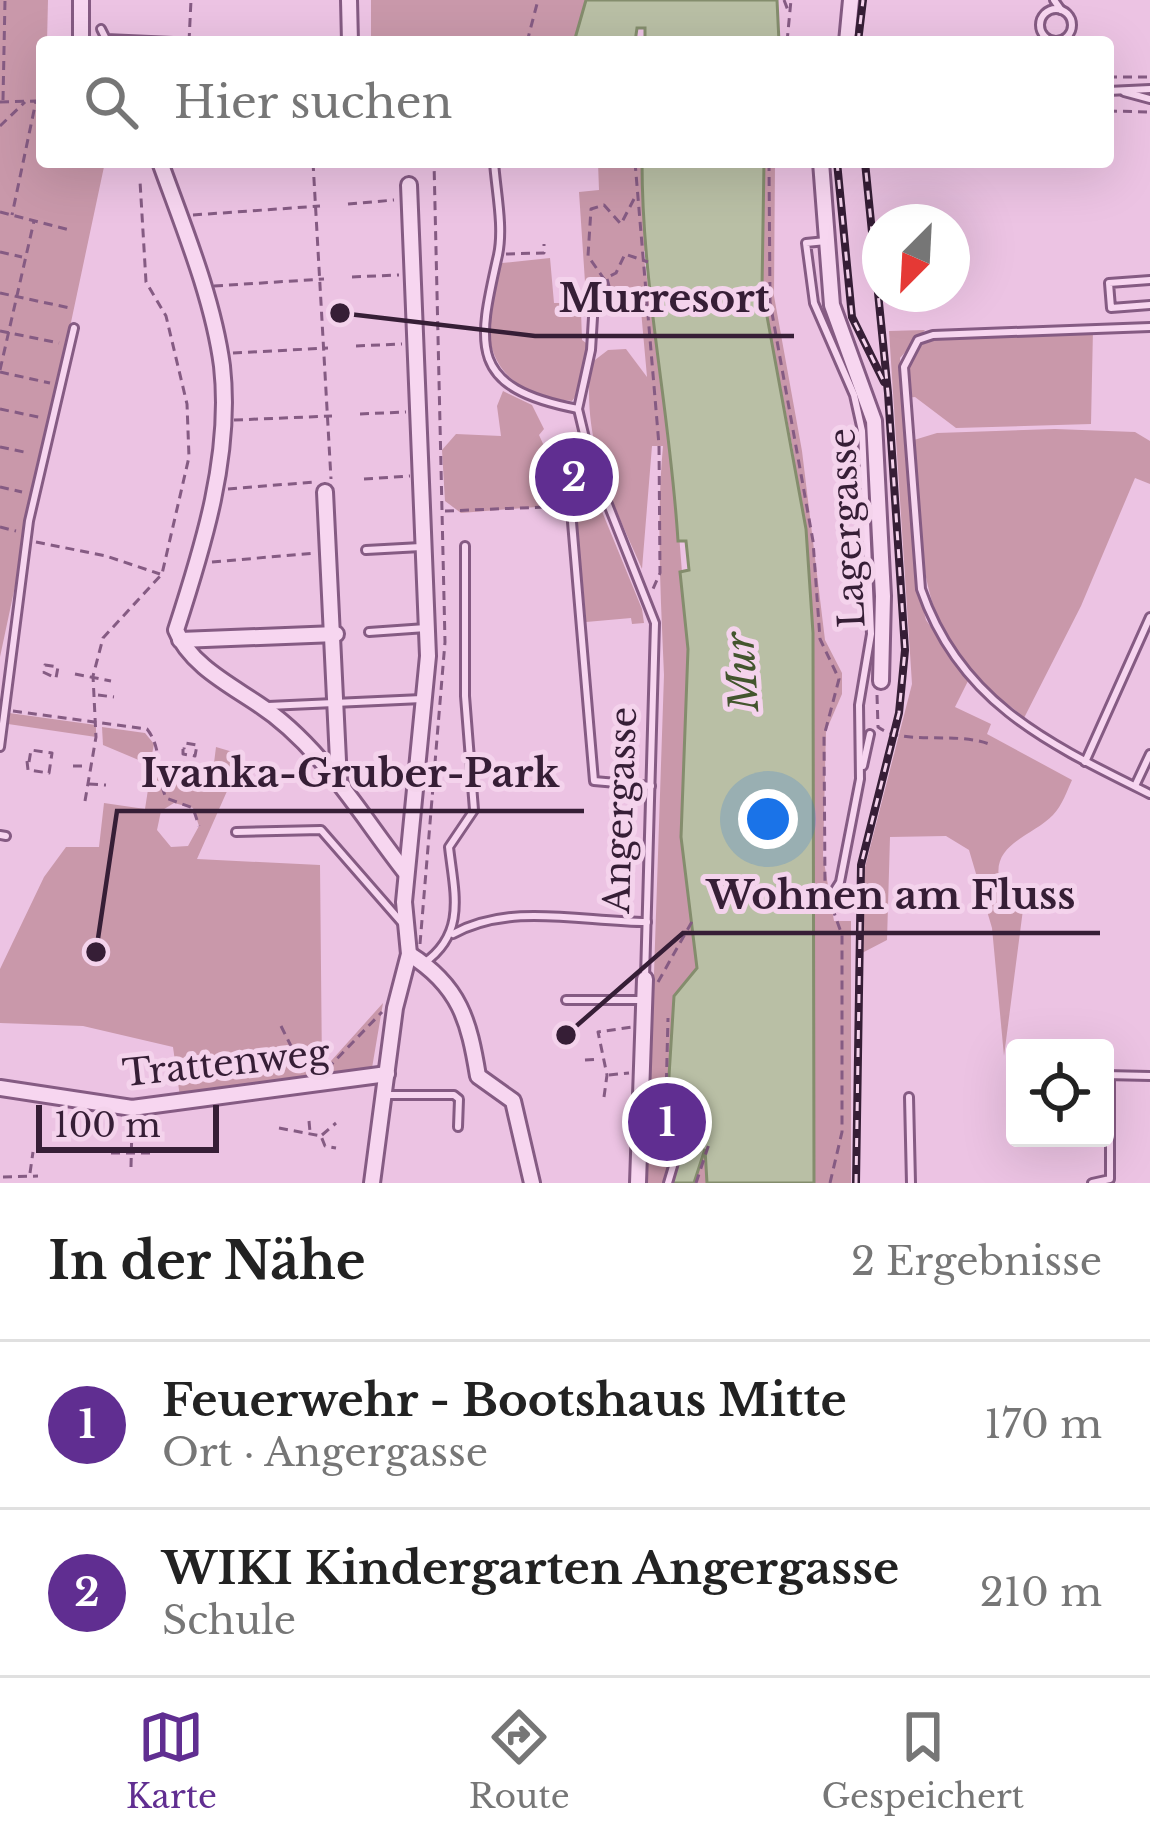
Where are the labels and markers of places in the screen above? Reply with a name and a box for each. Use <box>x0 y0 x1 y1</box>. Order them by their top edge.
callout: Murresort <box>535 261 794 336</box>
pin: 2 <box>535 432 613 522</box>
callout: Ivanka-Gruber-Park <box>117 736 584 811</box>
callout: Wohnen am Fluss <box>683 858 1100 933</box>
pin: 1 <box>628 1077 706 1167</box>

